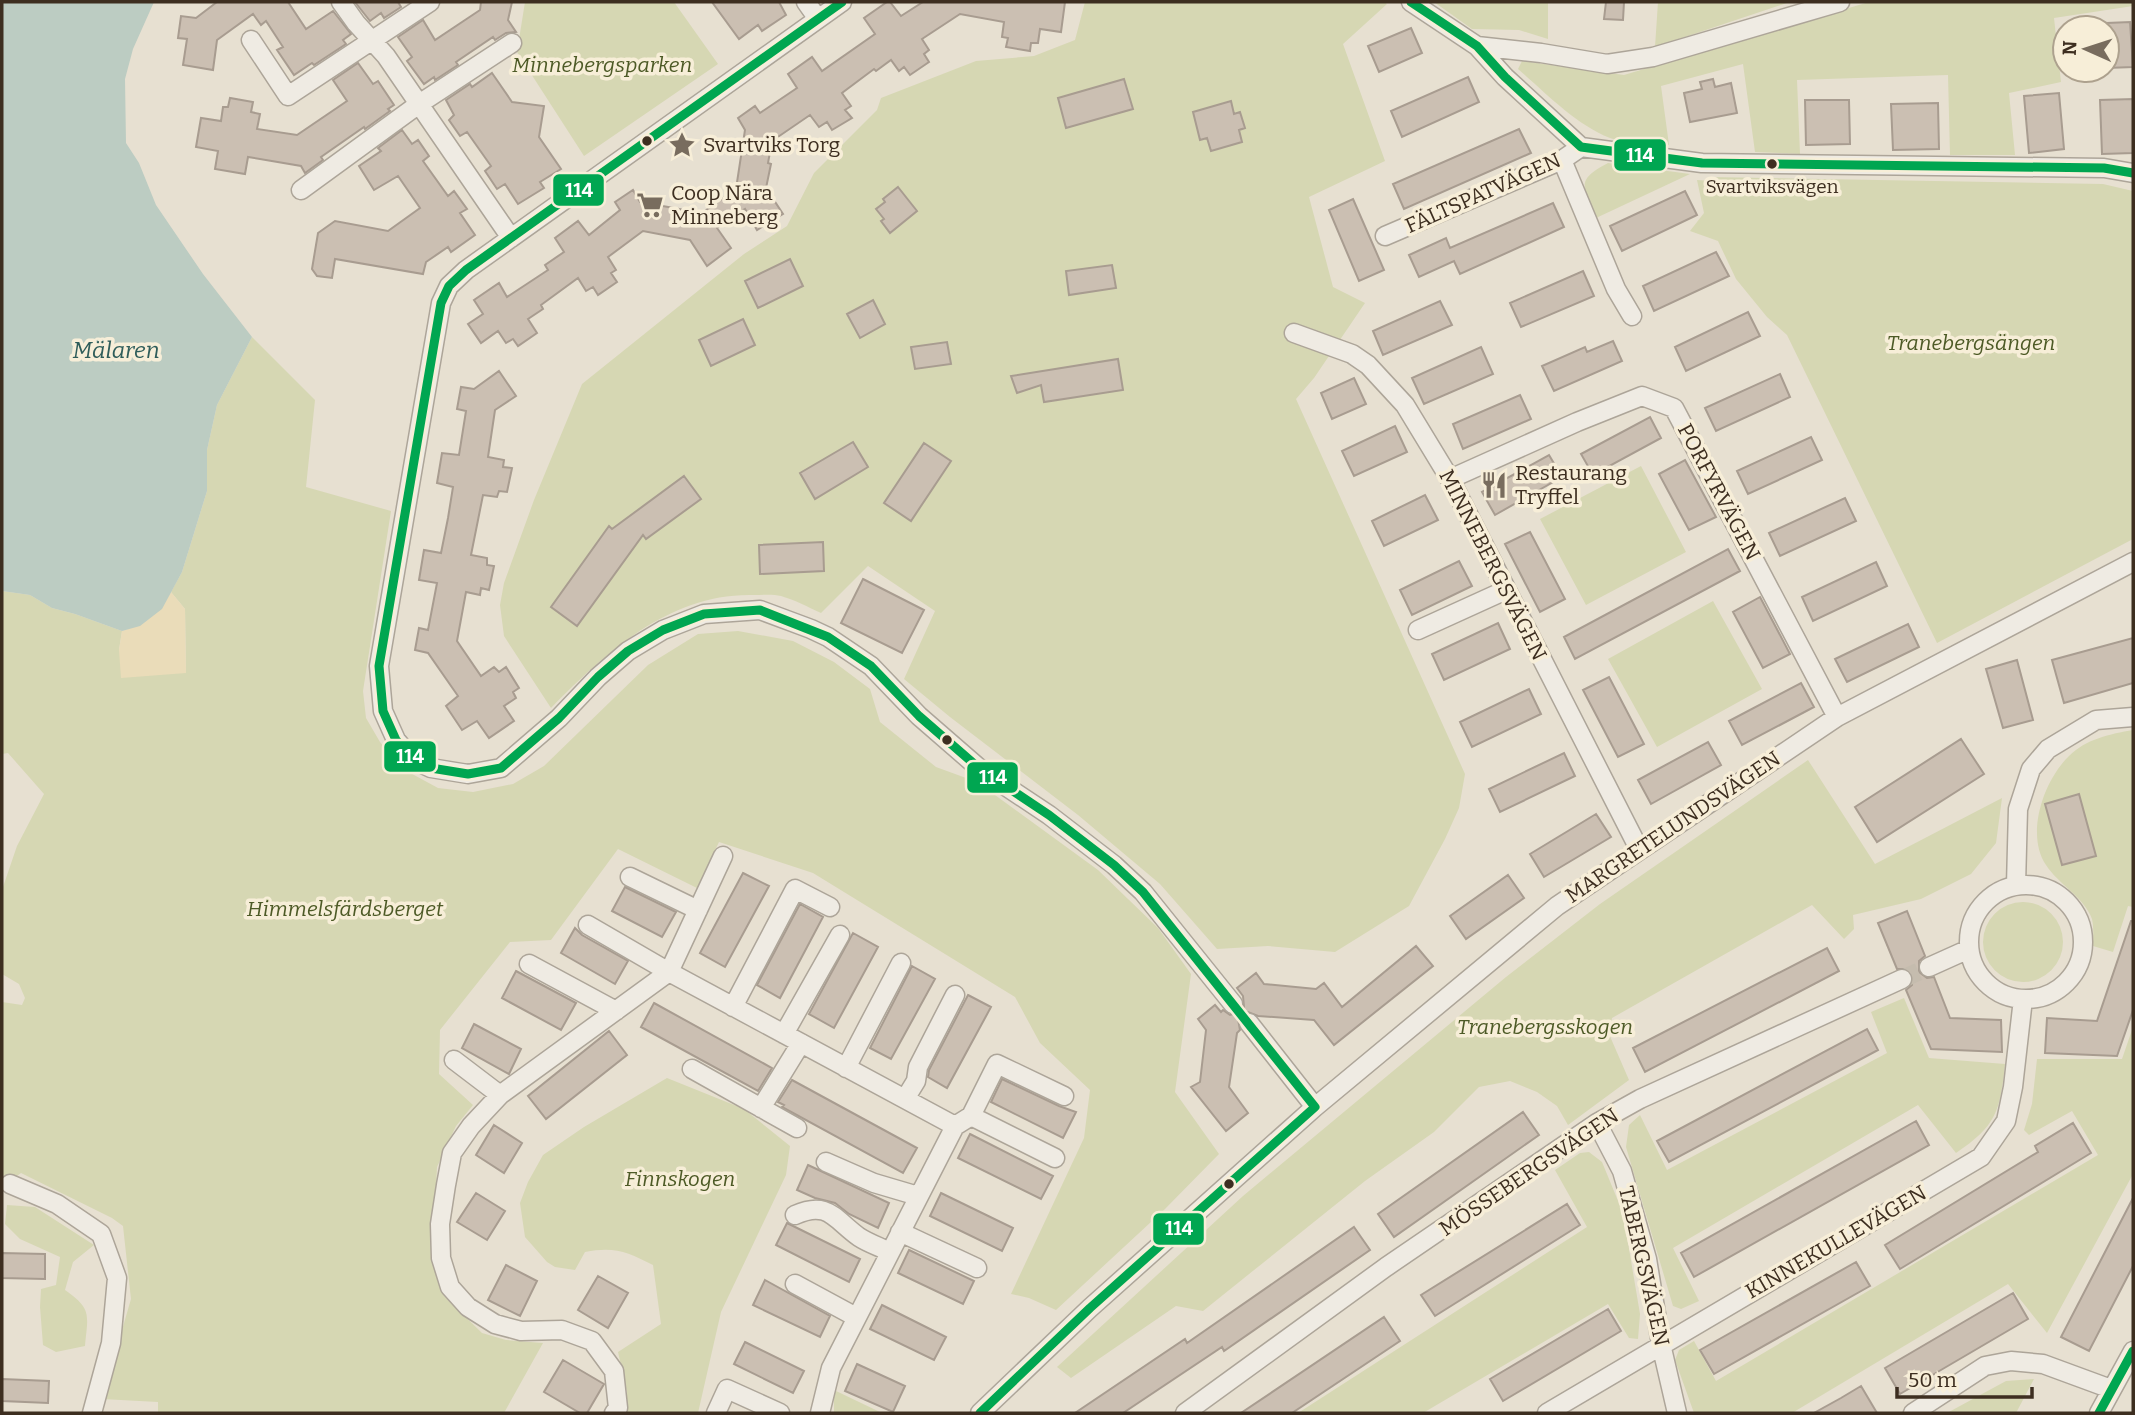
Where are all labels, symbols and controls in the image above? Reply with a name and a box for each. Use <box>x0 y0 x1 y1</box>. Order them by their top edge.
north arrow <box>2051 14 2121 84</box>
text: N <box>2058 40 2081 56</box>
park label: Minnebergsparken <box>512 52 692 78</box>
place icon: Svartviks Torg <box>667 130 697 160</box>
place label: Svartviks Torg <box>703 132 840 158</box>
unlabelled marker <box>640 134 654 148</box>
line badge: 114 <box>1613 138 1667 172</box>
text: 114 <box>1626 144 1654 167</box>
street label: FÄLTSPATVÄGEN <box>1401 147 1565 239</box>
marker: Svartviksvägen <box>1765 157 1779 171</box>
line badge: 114 <box>552 173 605 207</box>
place label: Svartviksvägen <box>1705 175 1839 198</box>
text: 114 <box>565 179 593 202</box>
place label: Coop Nära Minneberg <box>671 180 779 230</box>
supermarket icon: Coop Nära Minneberg <box>635 190 665 220</box>
park label: Tranebergsängen <box>1887 330 2055 356</box>
water label: Mälaren <box>72 336 160 364</box>
street label: PORFYRVÄGEN <box>1672 419 1766 565</box>
place label: Restaurang Tryffel <box>1515 460 1627 510</box>
street label: MINNEBERGSVÄGEN <box>1434 465 1552 665</box>
restaurant icon: Restaurang Tryffel <box>1479 470 1509 500</box>
unlabelled marker <box>940 733 954 747</box>
line badge: 114 <box>383 740 437 773</box>
text: 114 <box>396 745 424 768</box>
street label: MARGRETELUNDSVÄGEN <box>1561 745 1785 909</box>
line badge: 114 <box>966 761 1019 794</box>
text: 114 <box>979 766 1007 789</box>
park label: Himmelsfärdsberget <box>247 896 444 922</box>
park label: Tranebergsskogen <box>1457 1014 1633 1040</box>
street label: MÖSSEBERGSVÄGEN <box>1434 1102 1624 1242</box>
park label: Finnskogen <box>625 1166 735 1192</box>
unlabelled marker <box>1222 1177 1236 1191</box>
street label: KINNEKULLEVÄGEN <box>1741 1180 1931 1304</box>
street label: TABERGSVÄGEN <box>1613 1183 1675 1349</box>
line badge: 114 <box>1152 1212 1205 1246</box>
text: 114 <box>1165 1217 1193 1240</box>
scale bar <box>1897 1356 2032 1400</box>
text: 50 m <box>1908 1367 1957 1393</box>

